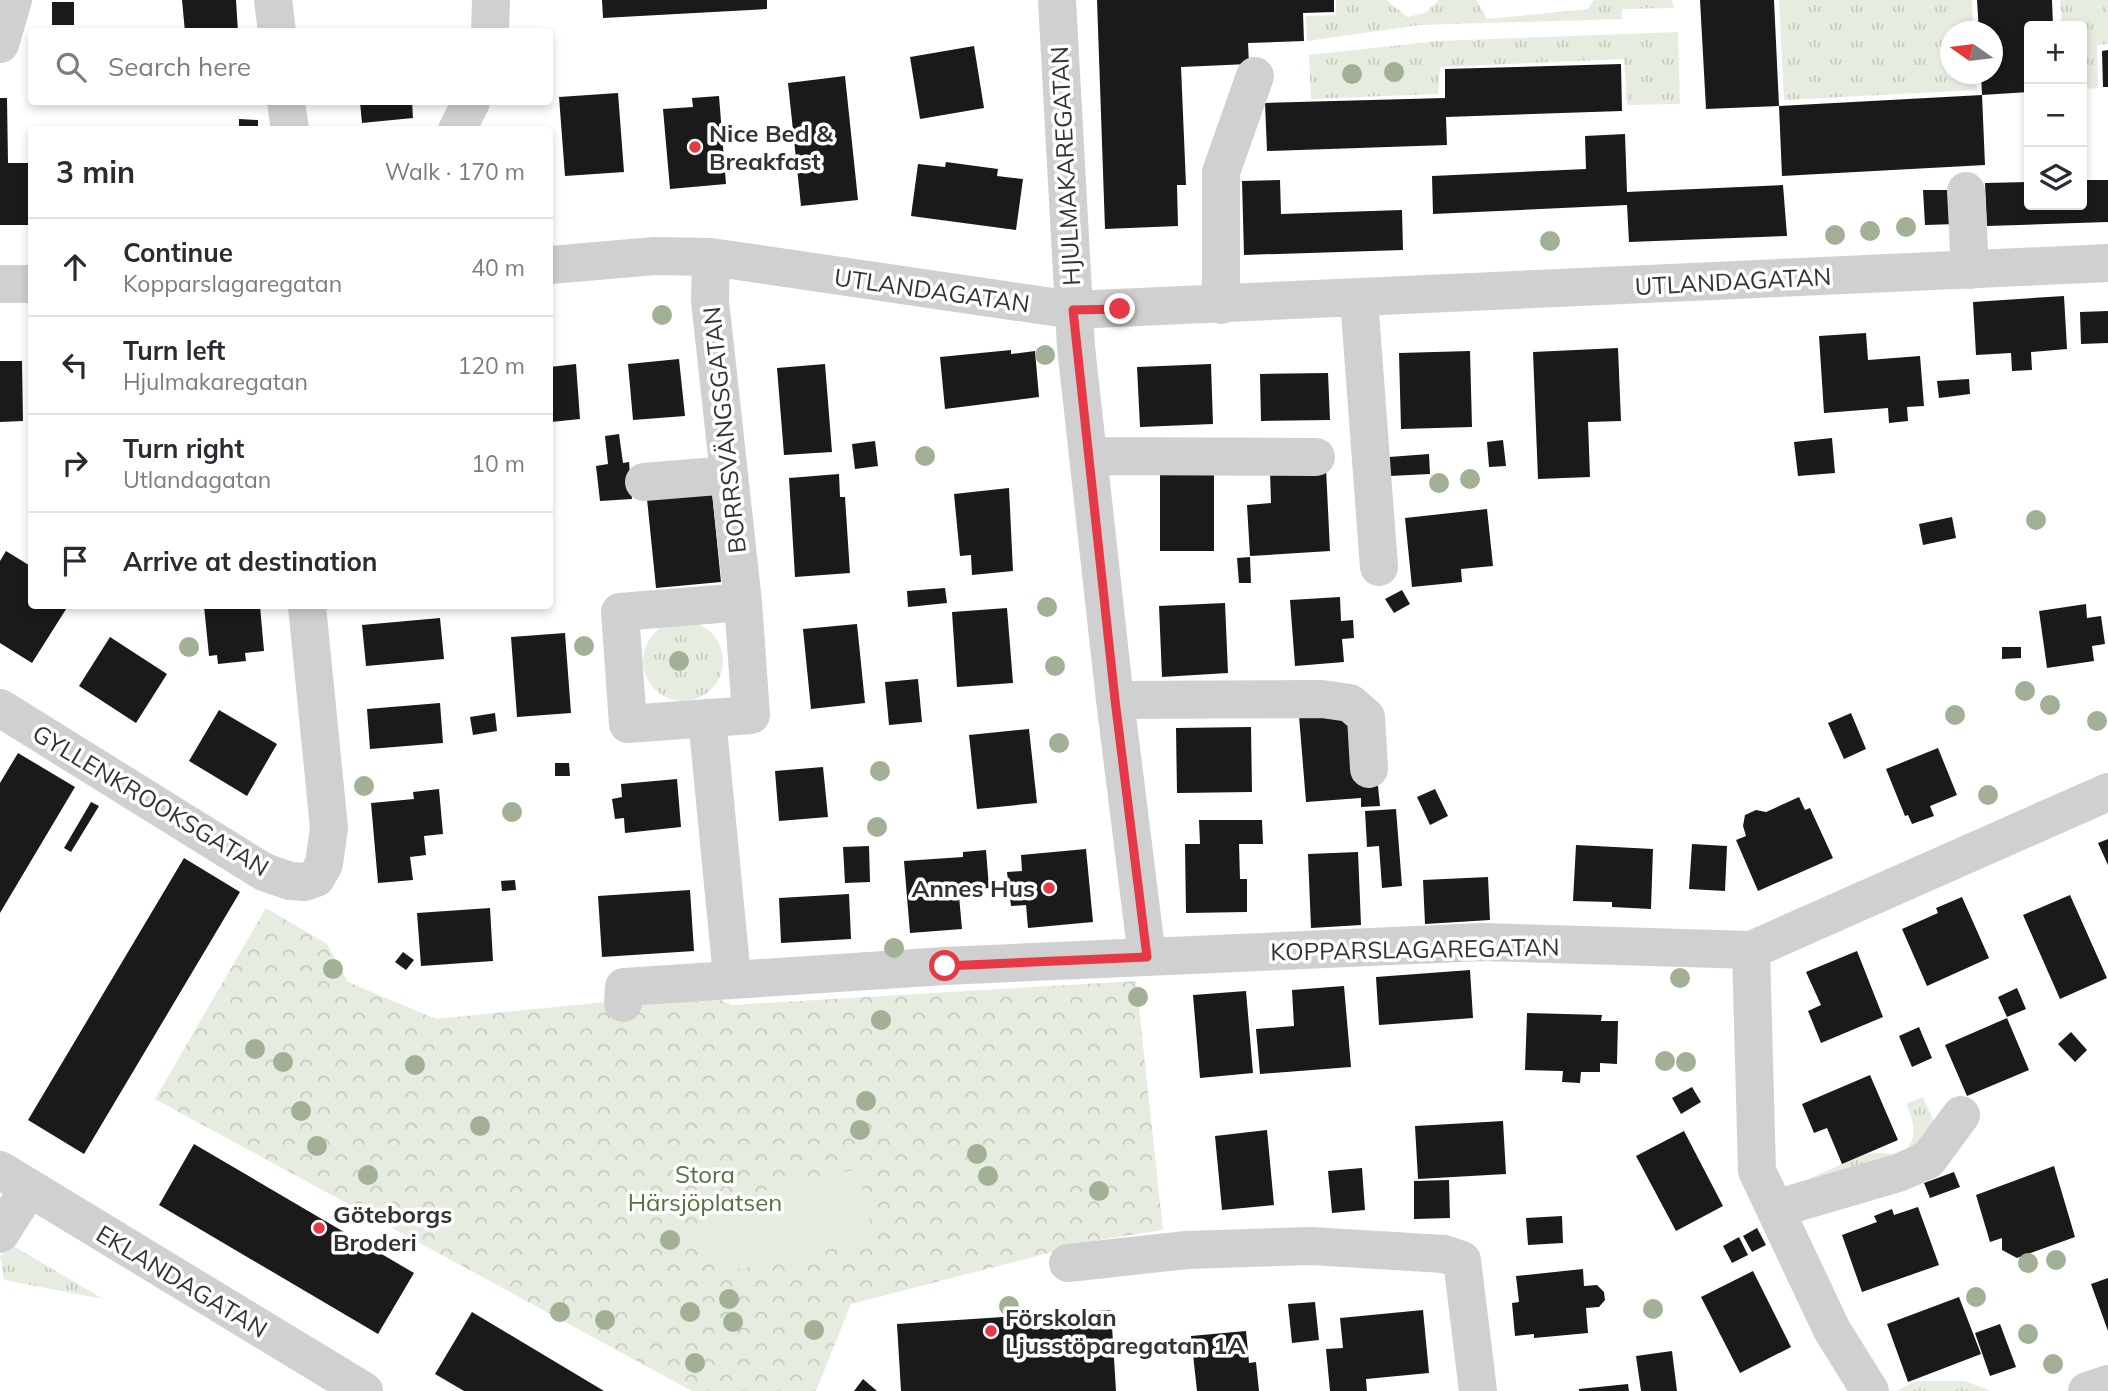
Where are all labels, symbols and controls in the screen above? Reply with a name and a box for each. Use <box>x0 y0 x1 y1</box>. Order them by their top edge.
north arrow <box>1940 21 2003 84</box>
map controls <box>2024 21 2087 210</box>
button: + <box>2024 21 2087 84</box>
search box <box>28 28 553 105</box>
street label: HJULMAKAREGATAN <box>1044 46 1086 286</box>
icon: search <box>52 48 90 86</box>
text: Search here <box>108 50 251 83</box>
button: − <box>2024 84 2087 147</box>
place label: Nice Bed & Breakfast <box>709 118 833 176</box>
marker: Nice Bed & Breakfast <box>687 139 703 155</box>
button: layers <box>2024 147 2087 210</box>
text: 3 min <box>56 153 135 191</box>
text: Walk · 170 m <box>385 157 525 186</box>
text: Continue <box>123 236 233 269</box>
icon: ahead <box>56 248 94 286</box>
text: 40 m <box>471 253 525 282</box>
street label: UTLANDAGATAN <box>833 261 1031 319</box>
street label: UTLANDAGATAN <box>1634 261 1832 301</box>
text: Kopparslagaregatan <box>123 269 342 298</box>
route end <box>1104 293 1135 324</box>
street label: BORRSVÄNGSGATAN <box>696 305 752 555</box>
text: Turn left <box>123 334 225 367</box>
icon: left <box>56 346 94 384</box>
text: 120 m <box>457 351 525 380</box>
text: Hjulmakaregatan <box>123 367 308 396</box>
text: Turn right <box>123 432 244 465</box>
icon: right <box>56 444 94 482</box>
text: 10 m <box>471 449 525 478</box>
text: Utlandagatan <box>123 465 271 494</box>
icon: arrive <box>56 542 94 580</box>
text: Arrive at destination <box>123 545 378 578</box>
street label: GYLLENKROOKSGATAN <box>27 718 275 882</box>
place label: Annes Hus <box>911 873 1035 903</box>
marker: Annes Hus <box>1041 880 1057 896</box>
street label: KOPPARSLAGAREGATAN <box>1270 931 1560 967</box>
route start <box>929 950 960 981</box>
park label: Stora Härsjöplatsen <box>628 1159 782 1217</box>
place label: Göteborgs Broderi <box>333 1199 452 1257</box>
street label: EKLANDAGATAN <box>91 1218 273 1344</box>
marker: Göteborgs Broderi <box>311 1220 327 1236</box>
place label: Förskolan Ljusstöparegatan 1A <box>1005 1302 1246 1360</box>
marker: Förskolan Ljusstöparegatan 1A <box>983 1323 999 1339</box>

